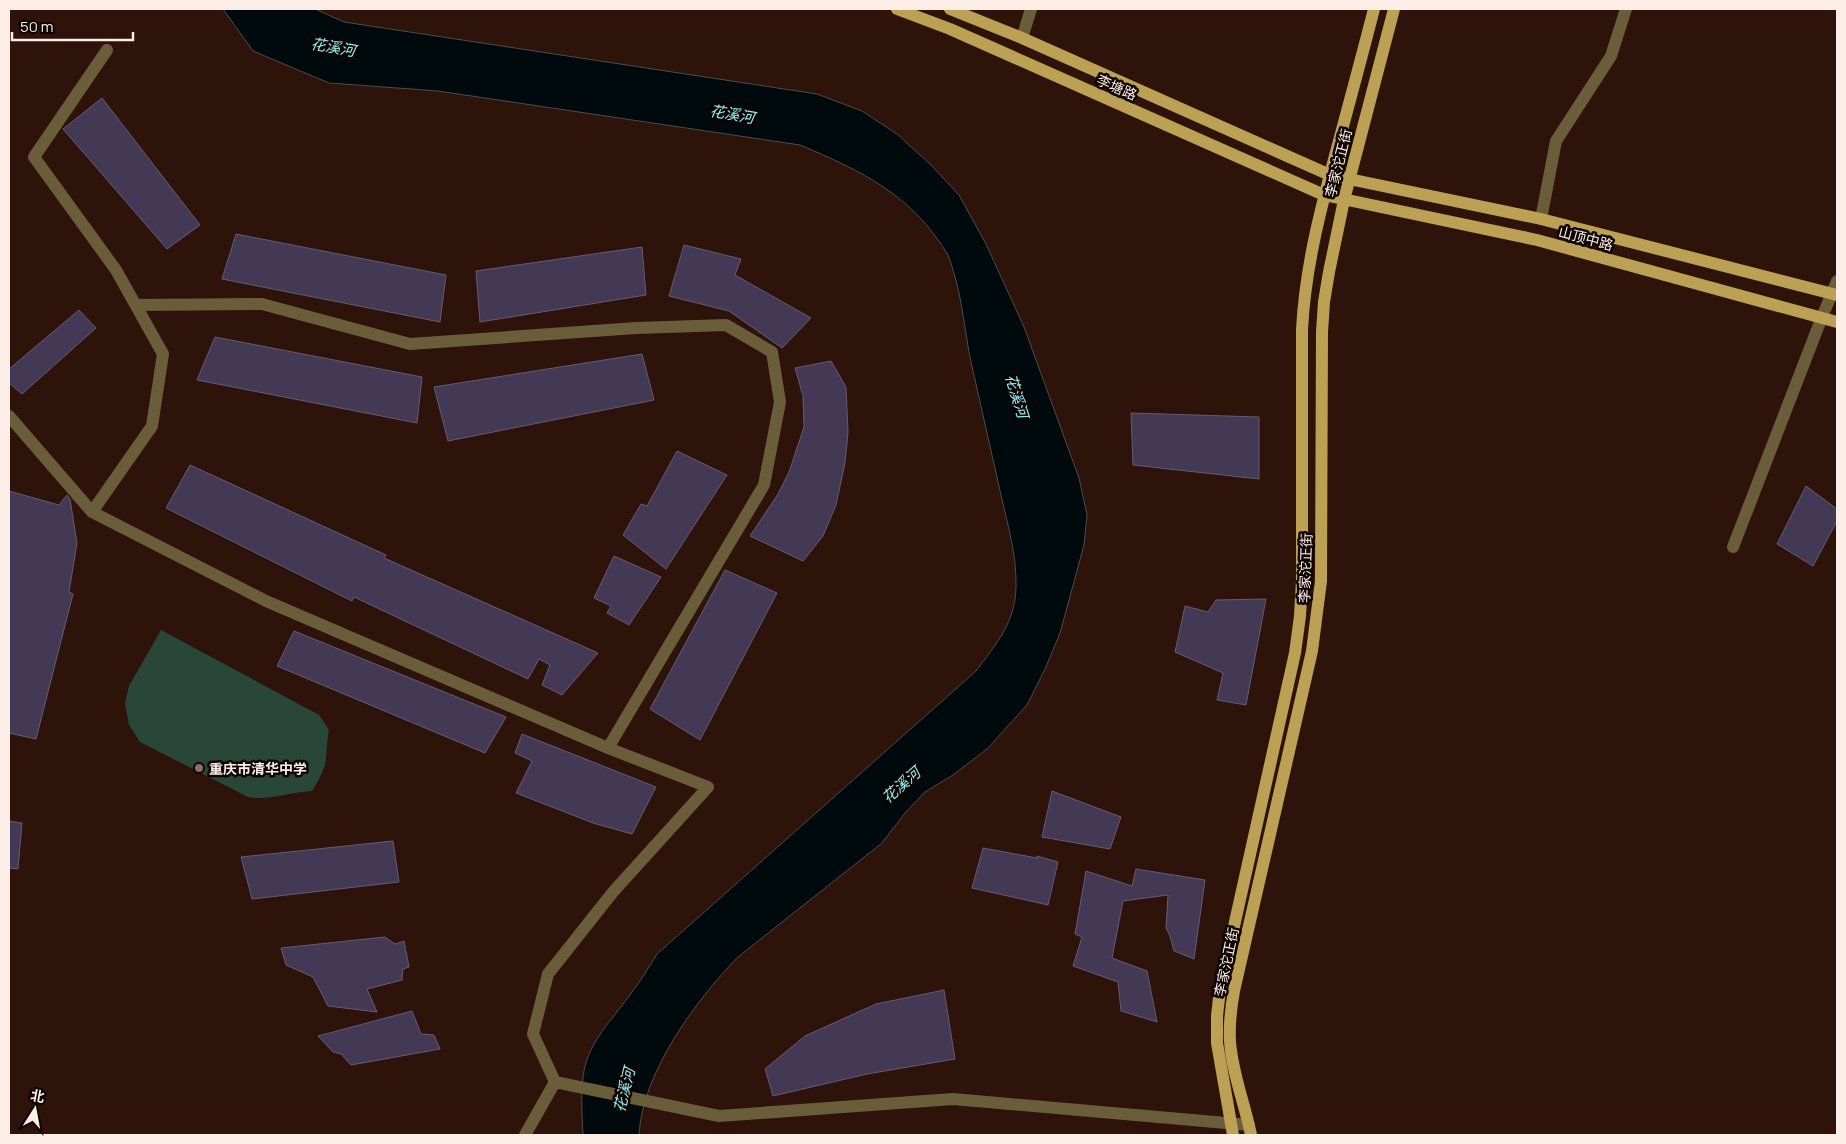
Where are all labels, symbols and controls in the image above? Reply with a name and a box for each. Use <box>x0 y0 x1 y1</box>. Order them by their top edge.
scale bar <box>12 10 134 42</box>
text: 50 m <box>20 16 54 37</box>
water label: 花溪河 <box>309 33 360 62</box>
street label: 李塘路 <box>1094 70 1140 104</box>
water label: 花溪河 <box>708 100 759 129</box>
street label: 李家沱正街 <box>1320 127 1356 199</box>
street label: 山顶中路 <box>1556 222 1616 254</box>
water label: 花溪河 <box>1000 371 1034 423</box>
street label: 李家沱正街 <box>1294 533 1316 603</box>
place label: 重庆市清华中学 <box>209 759 307 778</box>
water label: 花溪河 <box>877 760 927 808</box>
marker: 重庆市清华中学 <box>193 762 205 774</box>
street label: 李家沱正街 <box>1209 926 1243 998</box>
water label: 花溪河 <box>608 1063 640 1114</box>
north arrow <box>10 1084 60 1134</box>
text: 北 <box>29 1085 46 1106</box>

